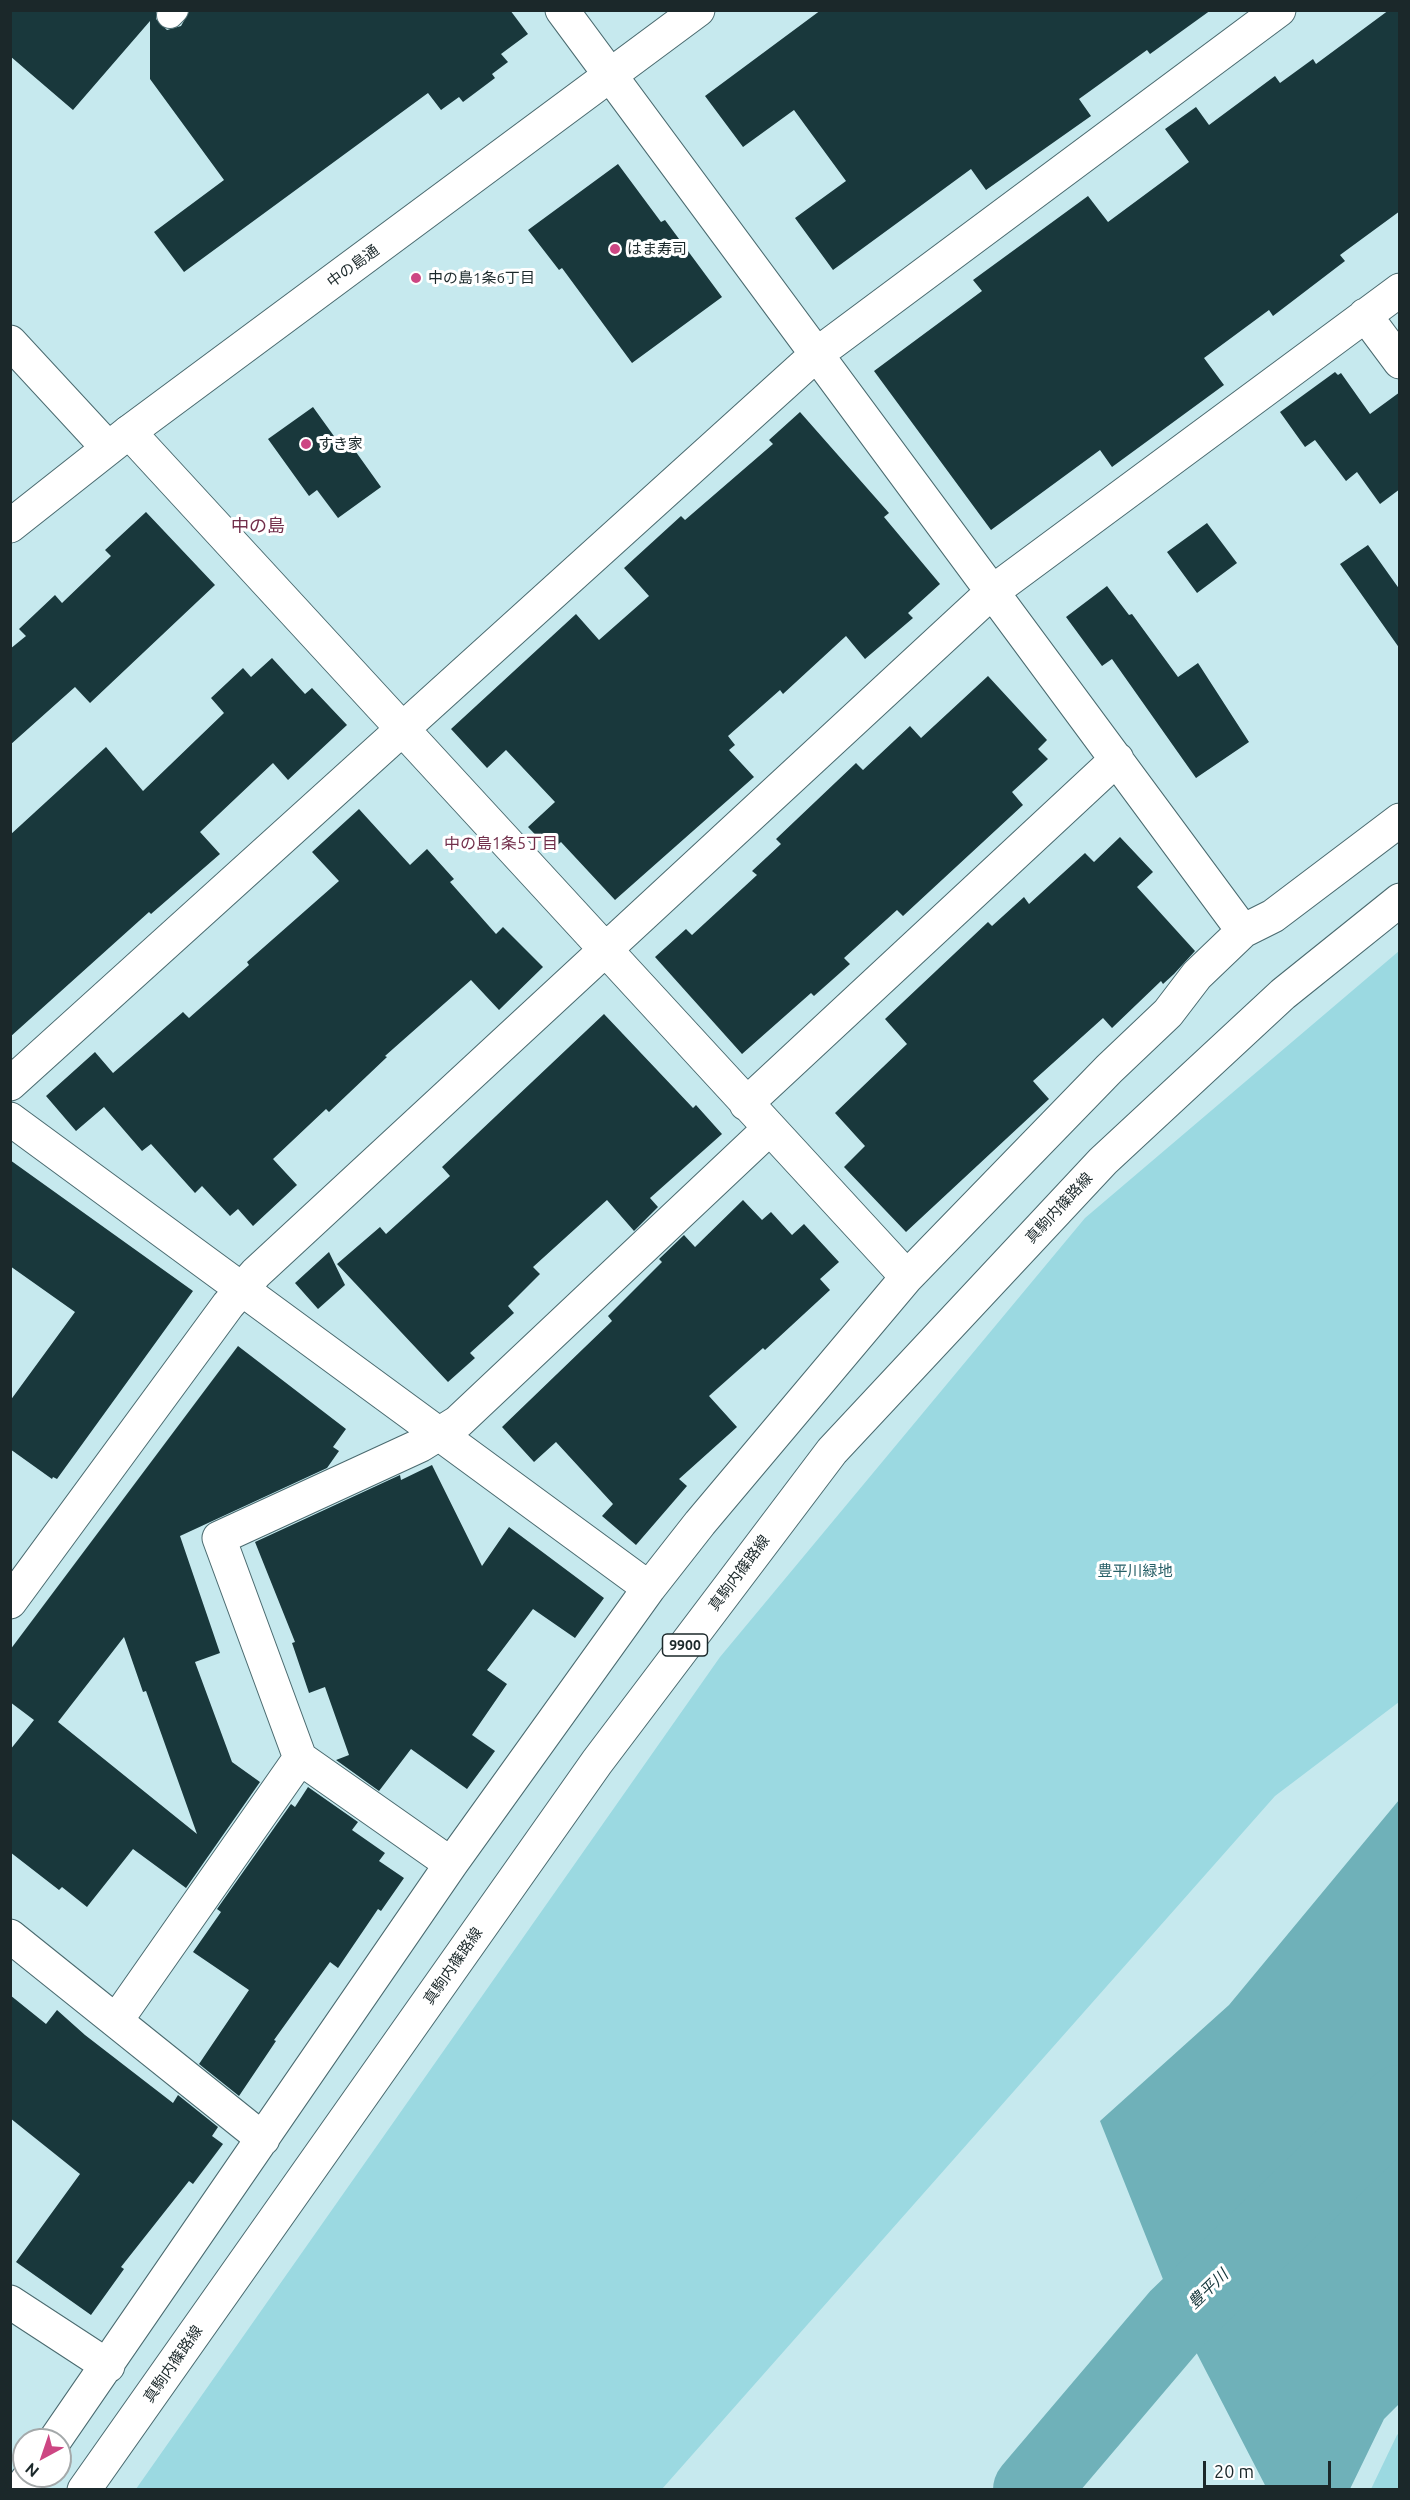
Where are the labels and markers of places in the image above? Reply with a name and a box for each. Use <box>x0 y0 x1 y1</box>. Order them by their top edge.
place label: はま寿司 <box>627 240 687 258</box>
marker: はま寿司 <box>608 242 622 256</box>
place label: 中の島1条6丁目 <box>428 269 535 287</box>
marker: 中の島1条6丁目 <box>409 271 423 285</box>
place label: すき家 <box>318 435 363 453</box>
marker: すき家 <box>299 437 313 451</box>

